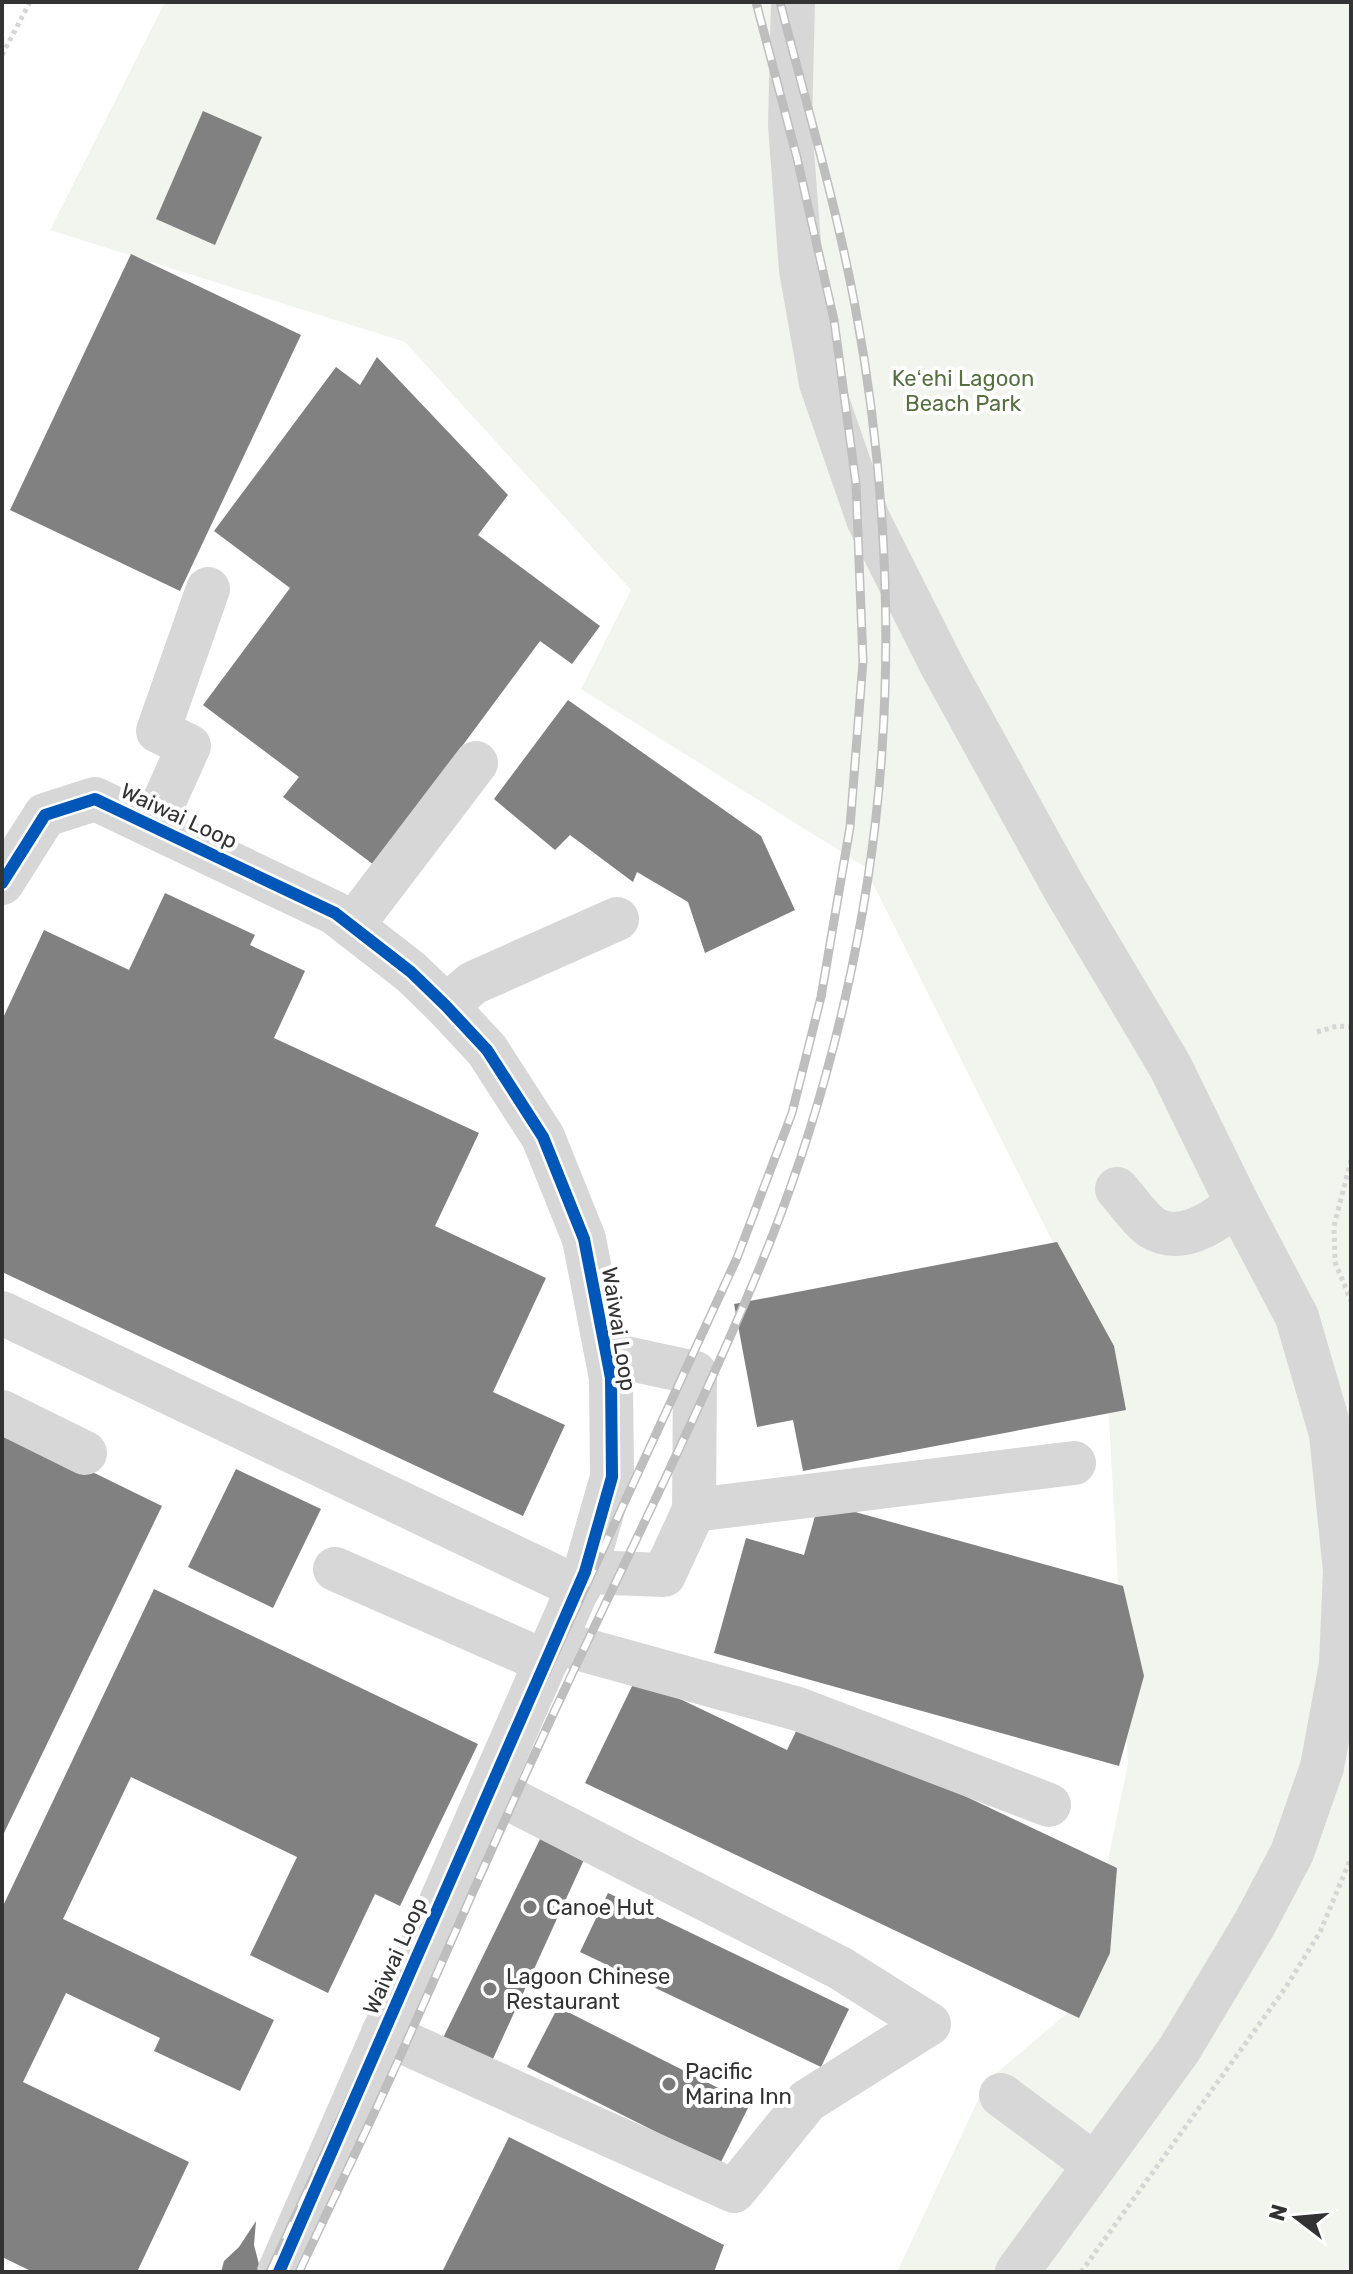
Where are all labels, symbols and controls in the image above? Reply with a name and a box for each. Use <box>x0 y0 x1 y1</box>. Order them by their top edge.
park label: Keʻehi Lagoon Beach Park <box>892 365 1034 417</box>
street label: Waiwai Loop <box>117 777 241 855</box>
street label: Waiwai Loop <box>596 1265 642 1393</box>
street label: Waiwai Loop <box>357 1893 433 2019</box>
place label: Canoe Hut <box>546 1894 654 1921</box>
marker: Canoe Hut <box>521 1898 539 1916</box>
place label: Lagoon Chinese Restaurant <box>506 1963 670 2015</box>
marker: Lagoon Chinese Restaurant <box>481 1980 499 1998</box>
place label: Pacific Marina Inn <box>685 2058 792 2110</box>
marker: Pacific Marina Inn <box>660 2075 678 2093</box>
north arrow <box>1257 2178 1337 2258</box>
text: N <box>1263 2201 1293 2224</box>

